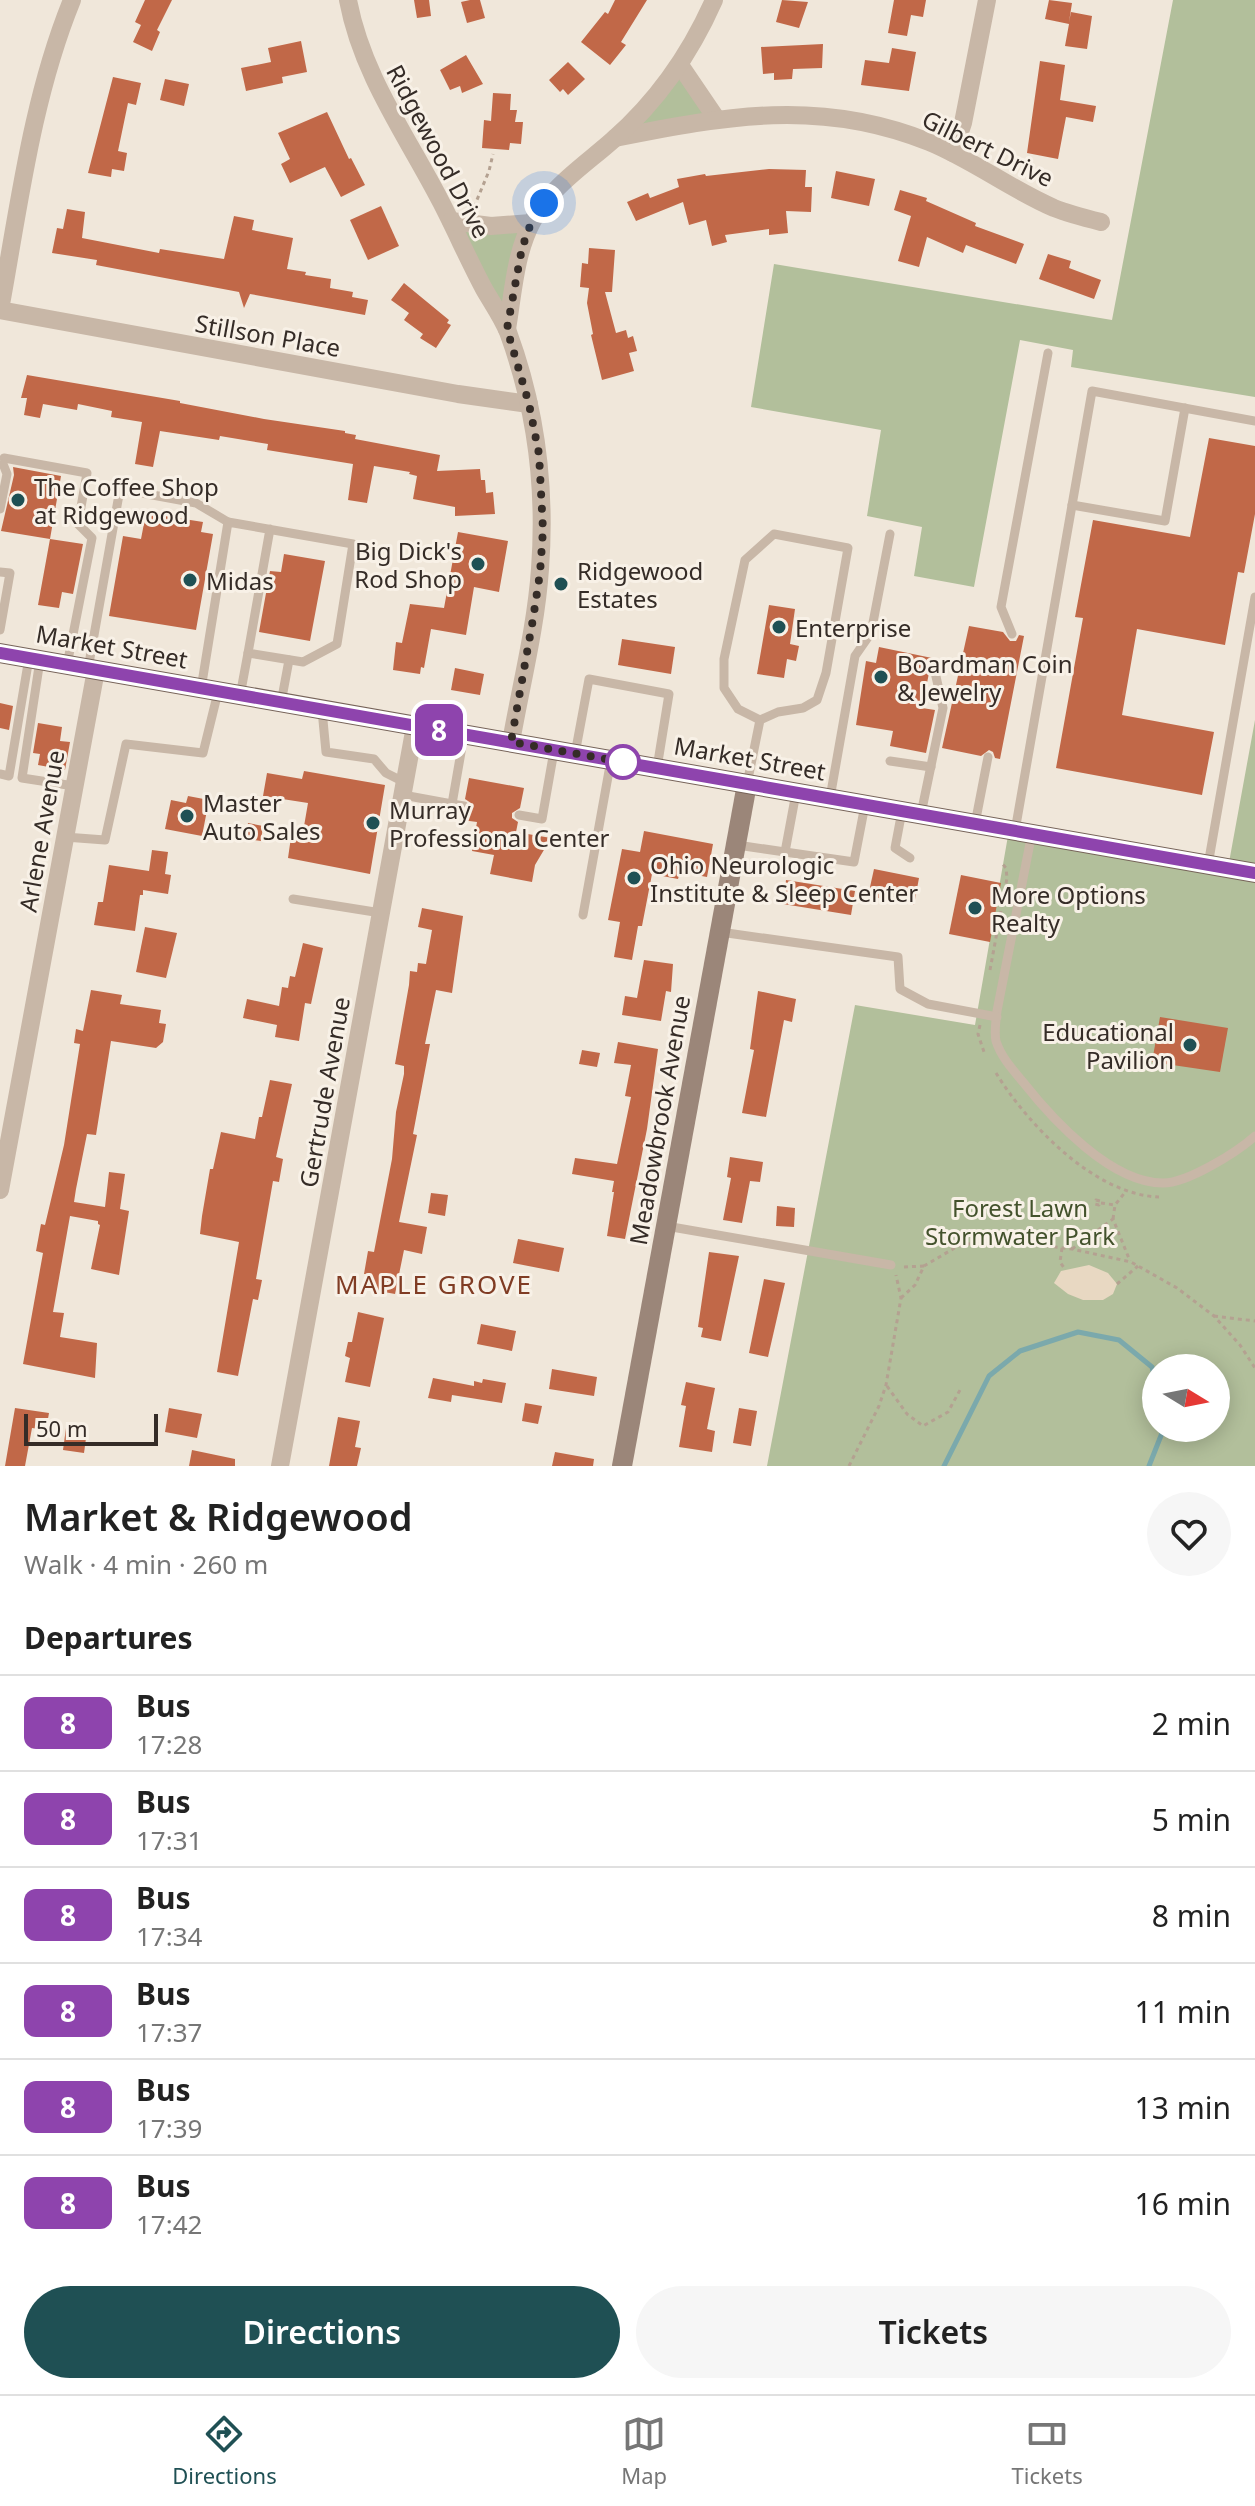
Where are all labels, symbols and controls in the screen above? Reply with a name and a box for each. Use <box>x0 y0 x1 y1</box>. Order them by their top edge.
street label: Ridgewood Drive <box>379 59 499 243</box>
street label: Gilbert Drive <box>917 102 1059 194</box>
your location <box>524 183 564 223</box>
street label: Stillson Place <box>193 306 343 364</box>
place label: The Coffee Shop at Ridgewood <box>34 470 219 531</box>
marker: The Coffee Shop at Ridgewood <box>9 491 27 509</box>
place label: Big Dick's Rod Shop <box>354 534 462 595</box>
place label: Ridgewood Estates <box>577 554 703 615</box>
marker: Big Dick's Rod Shop <box>469 555 487 573</box>
place label: Midas <box>206 564 274 597</box>
marker: Midas <box>181 571 199 589</box>
marker: Ridgewood Estates <box>552 575 570 593</box>
place label: Enterprise <box>795 611 911 644</box>
street label: Market Street <box>34 616 191 676</box>
marker: Enterprise <box>770 618 788 636</box>
place label: Boardman Coin & Jewelry <box>897 647 1072 708</box>
marker: Boardman Coin & Jewelry <box>872 668 890 686</box>
line badge: 8 <box>413 704 465 756</box>
text: 8 <box>431 711 447 749</box>
street label: Market Street <box>672 728 829 788</box>
unlabelled marker <box>606 745 640 779</box>
street label: Arlene Avenue <box>11 747 71 915</box>
place label: Master Auto Sales <box>203 786 320 847</box>
place label: Murray Professional Center <box>389 793 609 854</box>
marker: Master Auto Sales <box>178 807 196 825</box>
marker: Murray Professional Center <box>364 814 382 832</box>
place label: Ohio Neurologic Institute & Sleep Center <box>650 848 918 909</box>
marker: Ohio Neurologic Institute & Sleep Center <box>625 869 643 887</box>
place label: More Options Realty <box>991 878 1146 939</box>
marker: More Options Realty <box>966 899 984 917</box>
street label: Meadowbrook Avenue <box>621 993 697 1247</box>
street label: Gertrude Avenue <box>291 994 357 1190</box>
place label: Educational Pavilion <box>1042 1015 1174 1076</box>
marker: Educational Pavilion <box>1181 1036 1199 1054</box>
park label: Forest Lawn Stormwater Park <box>925 1191 1115 1252</box>
district label: MAPLE GROVE <box>335 1266 533 1302</box>
north arrow <box>1142 1354 1230 1442</box>
map controls <box>1142 1354 1230 1442</box>
scale bar <box>24 1410 158 1446</box>
text: 50 m <box>36 1413 87 1443</box>
text: Market & Ridgewood <box>24 1490 412 1542</box>
button: heart <box>1147 1492 1231 1576</box>
text: Walk · 4 min · 260 m <box>24 1546 268 1582</box>
text: Departures <box>24 1617 193 1658</box>
text: Bus <box>136 1685 191 1726</box>
text: 2 min <box>1152 1703 1231 1744</box>
text: 8 <box>60 1704 76 1742</box>
text: 17:28 <box>136 1726 202 1762</box>
text: Bus <box>136 1781 191 1822</box>
text: 5 min <box>1152 1799 1231 1840</box>
text: 8 <box>60 1800 76 1838</box>
text: 17:31 <box>136 1822 202 1858</box>
text: Bus <box>136 1877 191 1918</box>
text: 8 min <box>1152 1895 1231 1936</box>
text: 8 <box>60 1896 76 1934</box>
text: 17:34 <box>136 1918 202 1954</box>
text: Bus <box>136 1973 191 2014</box>
text: 11 min <box>1135 1991 1231 2032</box>
text: 8 <box>60 1992 76 2030</box>
text: 17:37 <box>136 2014 202 2050</box>
text: Bus <box>136 2069 191 2110</box>
text: 13 min <box>1135 2087 1231 2128</box>
text: 8 <box>60 2088 76 2126</box>
text: 17:39 <box>136 2110 202 2146</box>
text: Bus <box>136 2165 191 2206</box>
text: 16 min <box>1135 2183 1231 2224</box>
text: 8 <box>60 2184 76 2222</box>
text: 17:42 <box>136 2206 202 2242</box>
button: Directions <box>24 2286 620 2378</box>
button: Tickets <box>636 2286 1231 2378</box>
tab: Directions <box>172 2412 277 2490</box>
tab: Map <box>621 2412 667 2490</box>
tab: Tickets <box>1012 2412 1083 2490</box>

